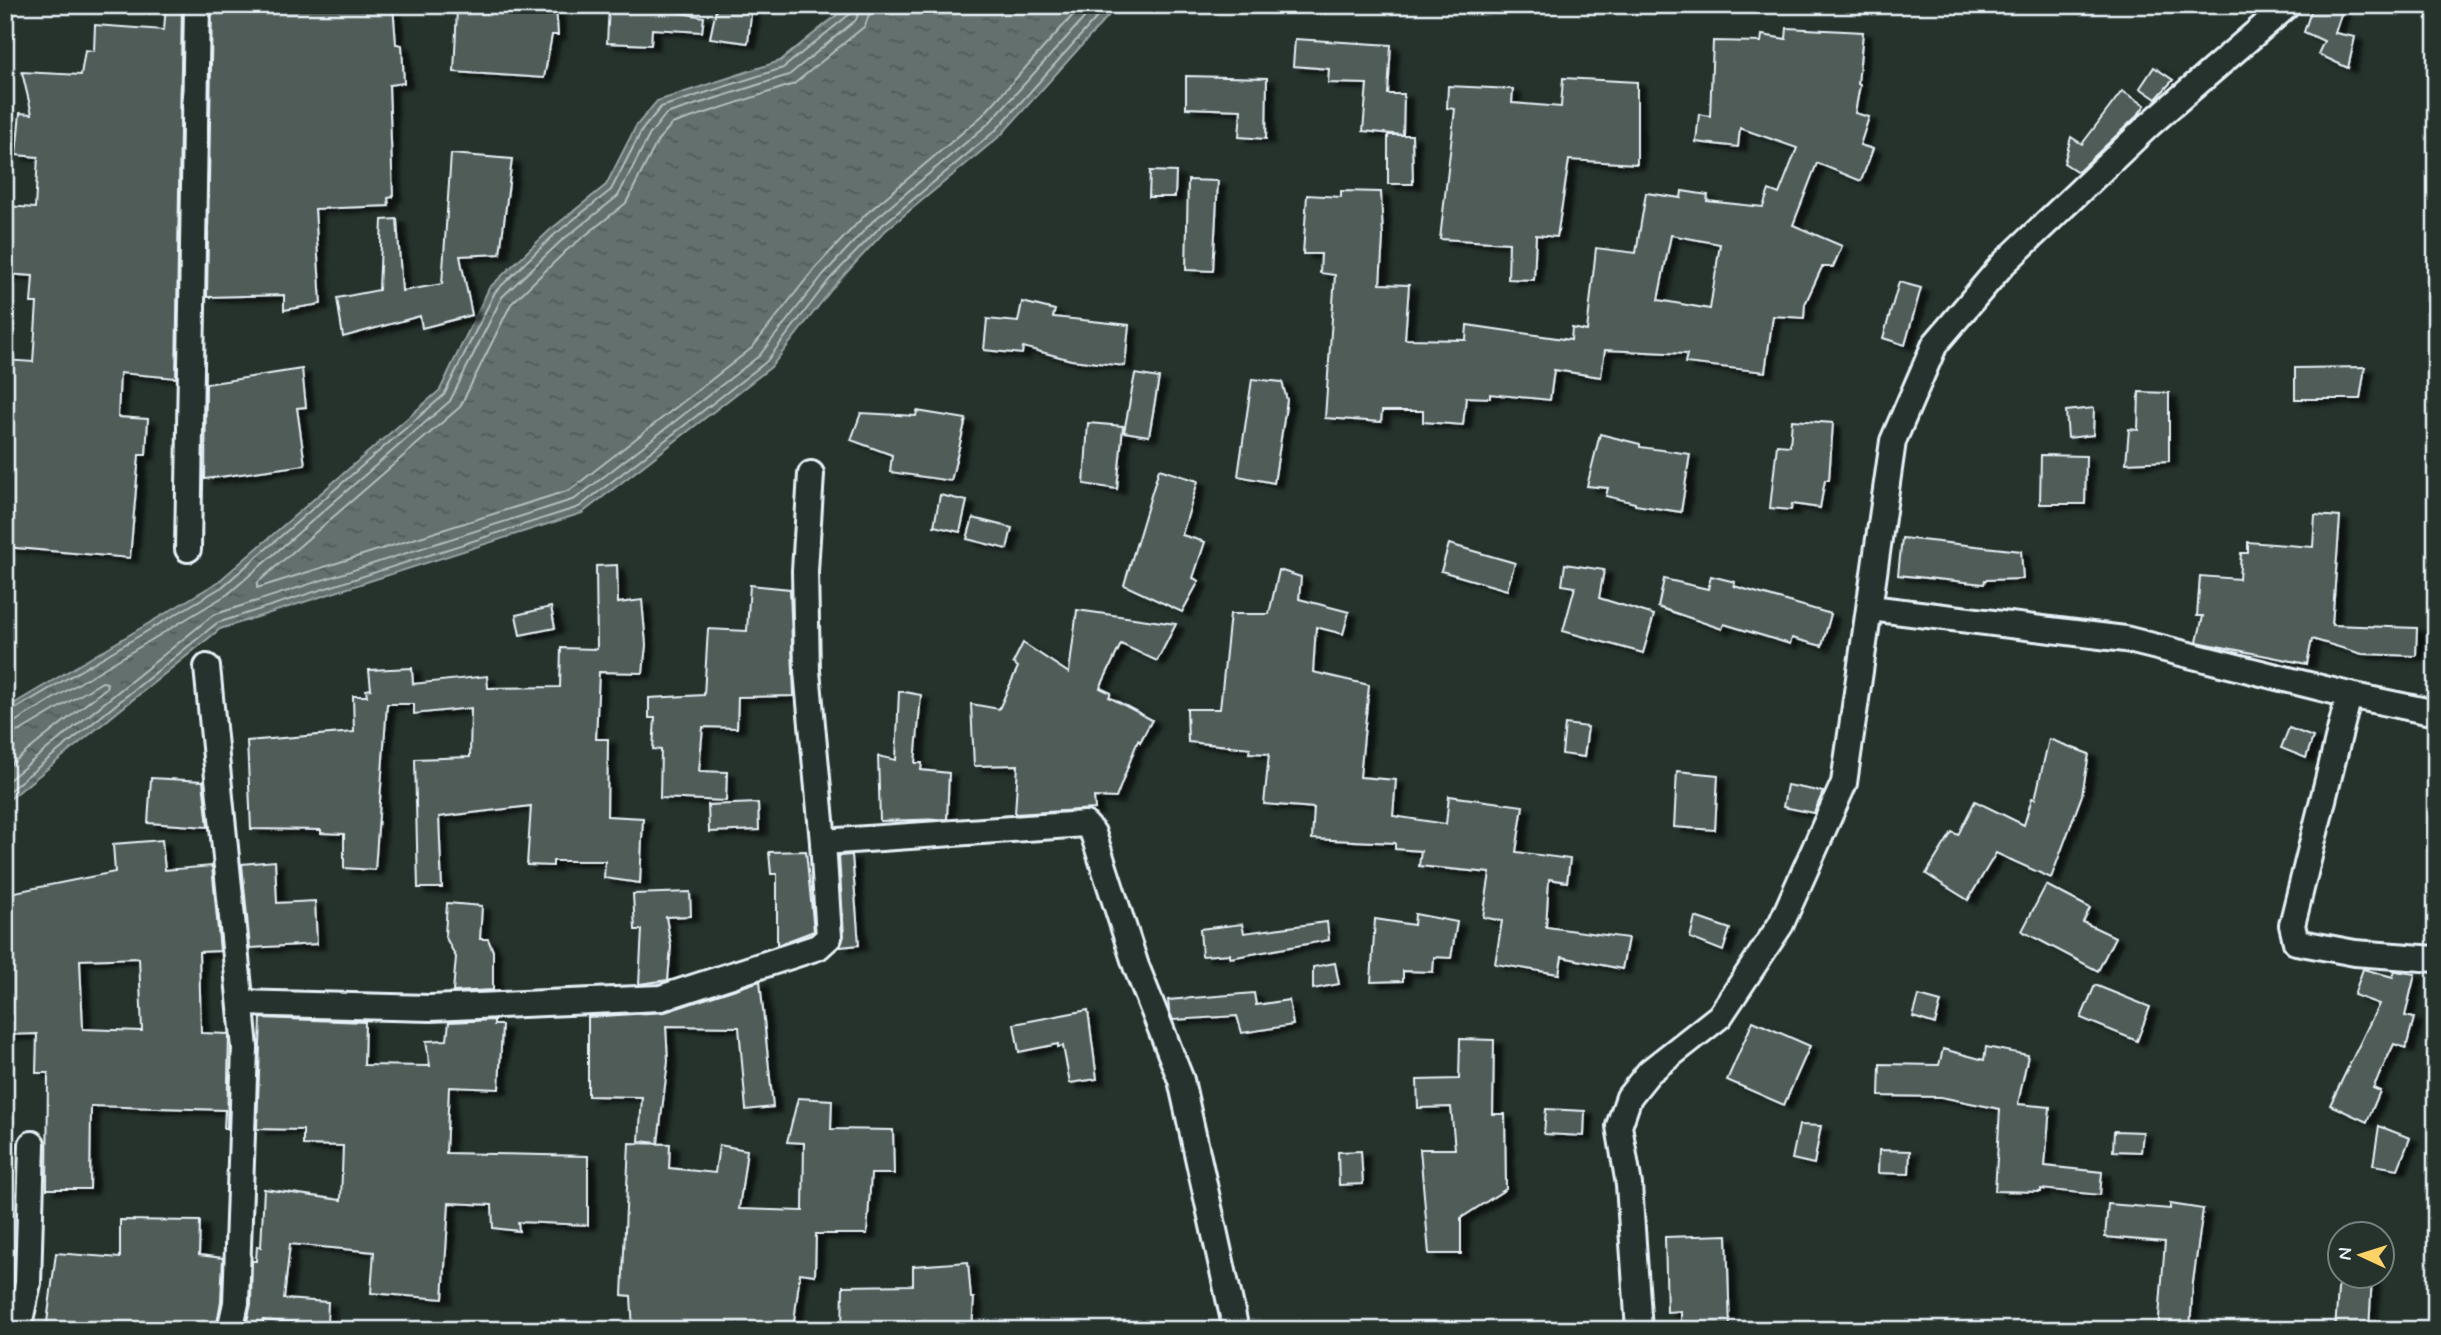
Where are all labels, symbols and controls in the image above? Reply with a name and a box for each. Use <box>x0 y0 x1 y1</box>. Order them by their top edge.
north arrow <box>2326 1220 2396 1290</box>
text: N <box>2333 1247 2358 1261</box>

